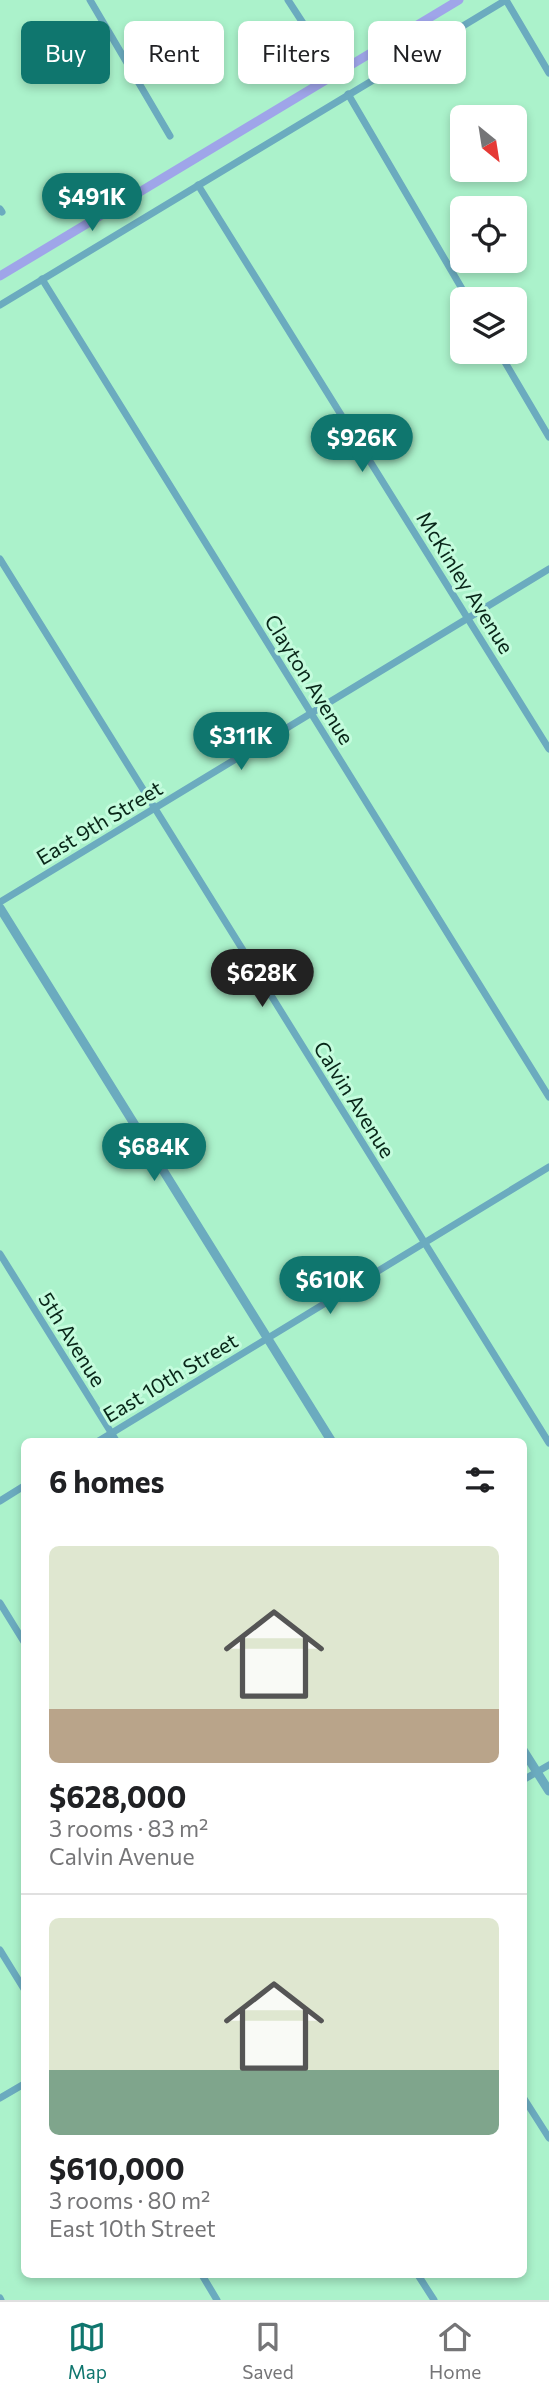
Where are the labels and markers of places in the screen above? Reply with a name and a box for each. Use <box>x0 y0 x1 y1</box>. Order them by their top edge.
pin: $491K <box>43 174 141 233</box>
pin: $926K <box>313 414 411 474</box>
pin: $311K <box>192 712 290 772</box>
pin: $628K <box>213 950 311 1009</box>
pin: $684K <box>105 1124 203 1183</box>
pin: $610K <box>281 1256 379 1316</box>

